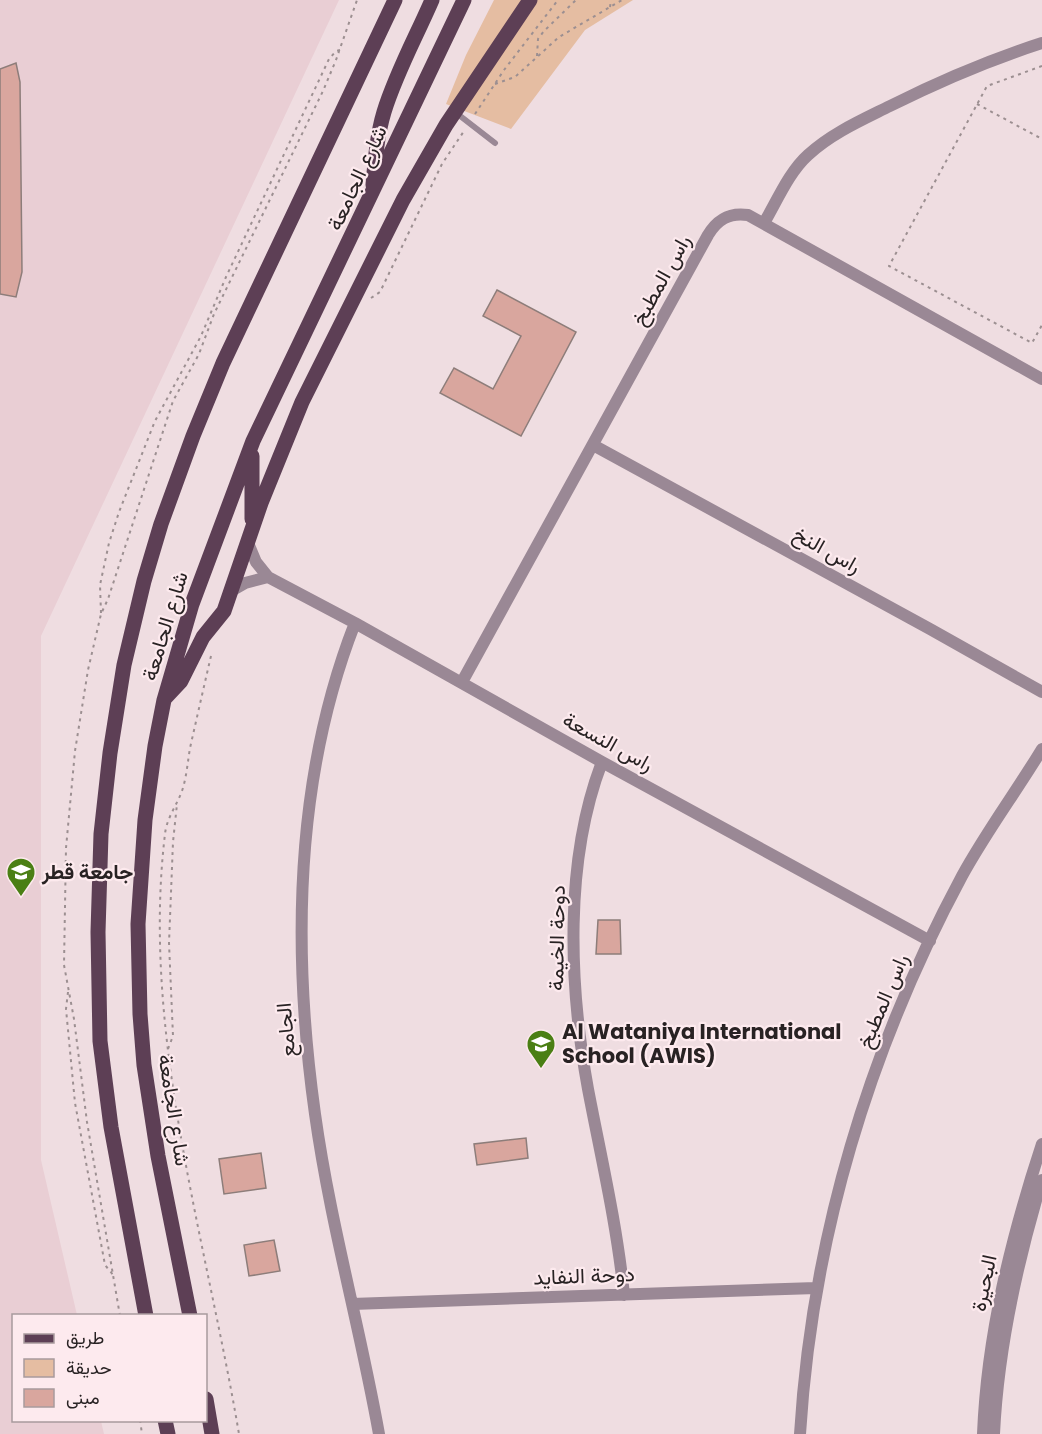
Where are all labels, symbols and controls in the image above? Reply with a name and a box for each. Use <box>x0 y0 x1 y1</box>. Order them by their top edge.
street label: شارع الجامعة <box>320 121 394 235</box>
street label: راس المطبخ <box>624 229 697 330</box>
street label: راس النخ <box>788 519 866 580</box>
street label: شارع الجامعة <box>134 568 195 684</box>
street label: راس النسعة <box>558 705 659 778</box>
school or university icon: جامعة قطر <box>5 856 37 898</box>
place label: جامعة قطر <box>41 857 133 886</box>
street label: دوحة الخيمة <box>541 885 572 991</box>
street label: راس المطبخ <box>850 949 915 1052</box>
street label: الجامع <box>269 1002 302 1058</box>
place label: Al Wataniya International School (AWIS) <box>562 1017 842 1070</box>
school or university icon: Al Wataniya International School (AWIS) <box>525 1028 557 1070</box>
street label: شارع الجامعة <box>151 1052 198 1168</box>
street label: البحيرة <box>963 1252 1004 1314</box>
street label: دوحة النفايد <box>533 1259 635 1292</box>
legend <box>12 1314 207 1422</box>
text: طريق <box>66 1325 104 1350</box>
text: حديقة <box>66 1355 112 1380</box>
text: مبنى <box>66 1385 100 1410</box>

